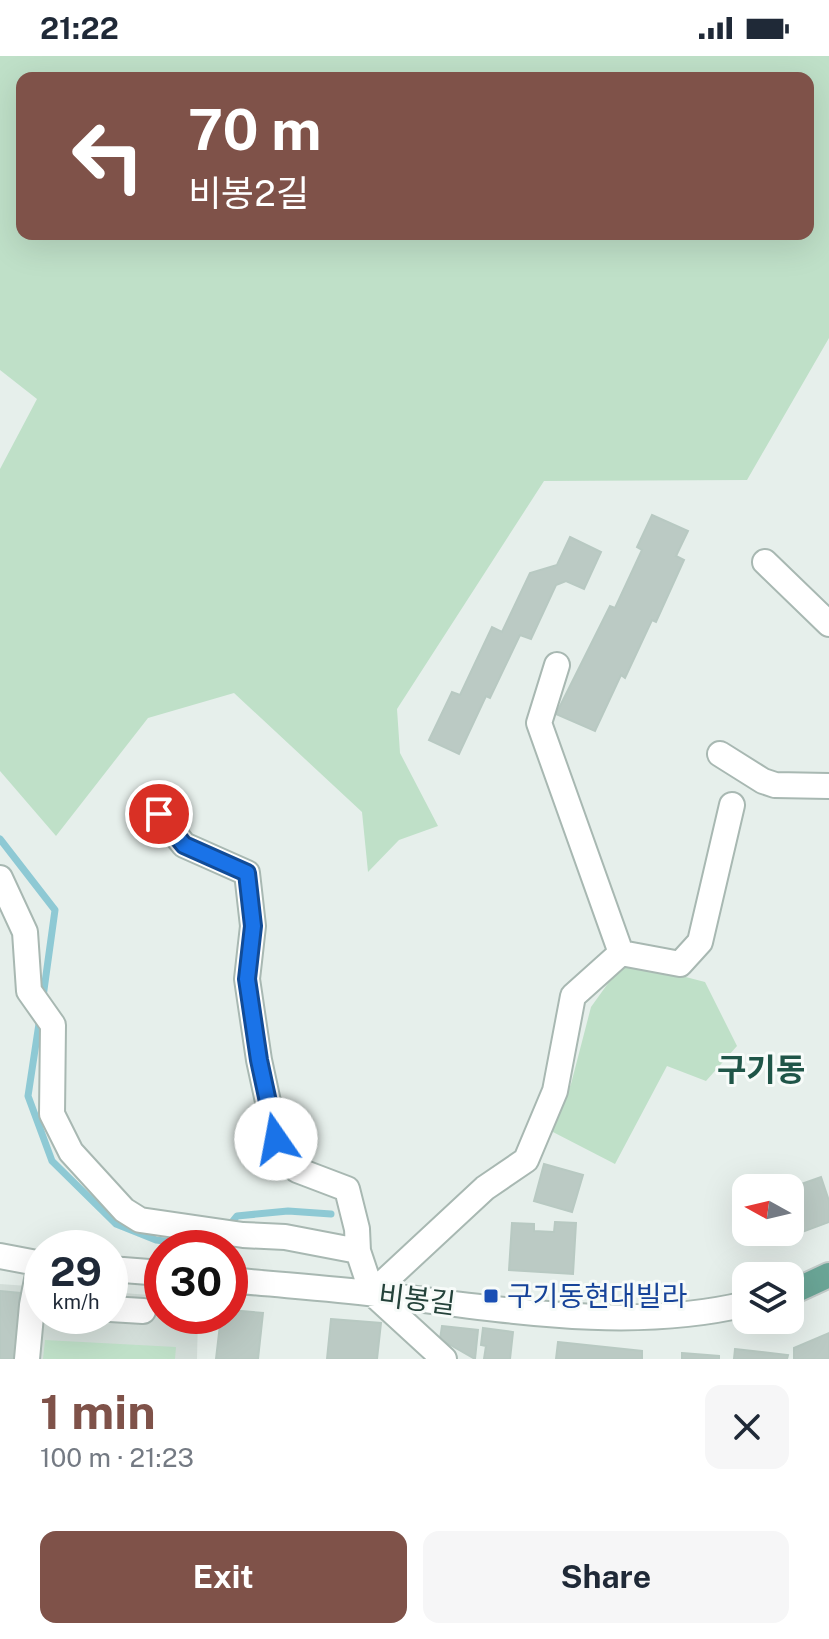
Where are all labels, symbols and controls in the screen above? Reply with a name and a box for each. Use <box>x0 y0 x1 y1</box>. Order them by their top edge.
text: 21:22 <box>40 10 119 46</box>
text: 70 m <box>188 97 321 163</box>
icon: left <box>56 104 160 208</box>
text: 비봉2길 <box>188 172 309 214</box>
pin <box>125 780 193 848</box>
icon: arrive <box>137 792 181 836</box>
district label: 구기동 <box>717 1051 805 1088</box>
position arrow <box>234 1097 318 1181</box>
north arrow <box>732 1174 804 1246</box>
map controls <box>732 1174 804 1334</box>
speed limit sign: 30 <box>144 1230 248 1334</box>
text: 29 <box>50 1248 102 1295</box>
button: layers <box>732 1262 804 1334</box>
street label: 비봉길 <box>377 1277 457 1320</box>
place label: 구기동현대빌라 <box>507 1279 688 1312</box>
marker: 구기동현대빌라 <box>482 1287 500 1305</box>
text: km/h <box>52 1290 100 1314</box>
text: 1 min <box>40 1383 156 1440</box>
button: close <box>705 1385 789 1469</box>
text: 100 m · 21:23 <box>40 1442 194 1473</box>
button: Exit <box>40 1531 407 1623</box>
button: Share <box>423 1531 789 1623</box>

